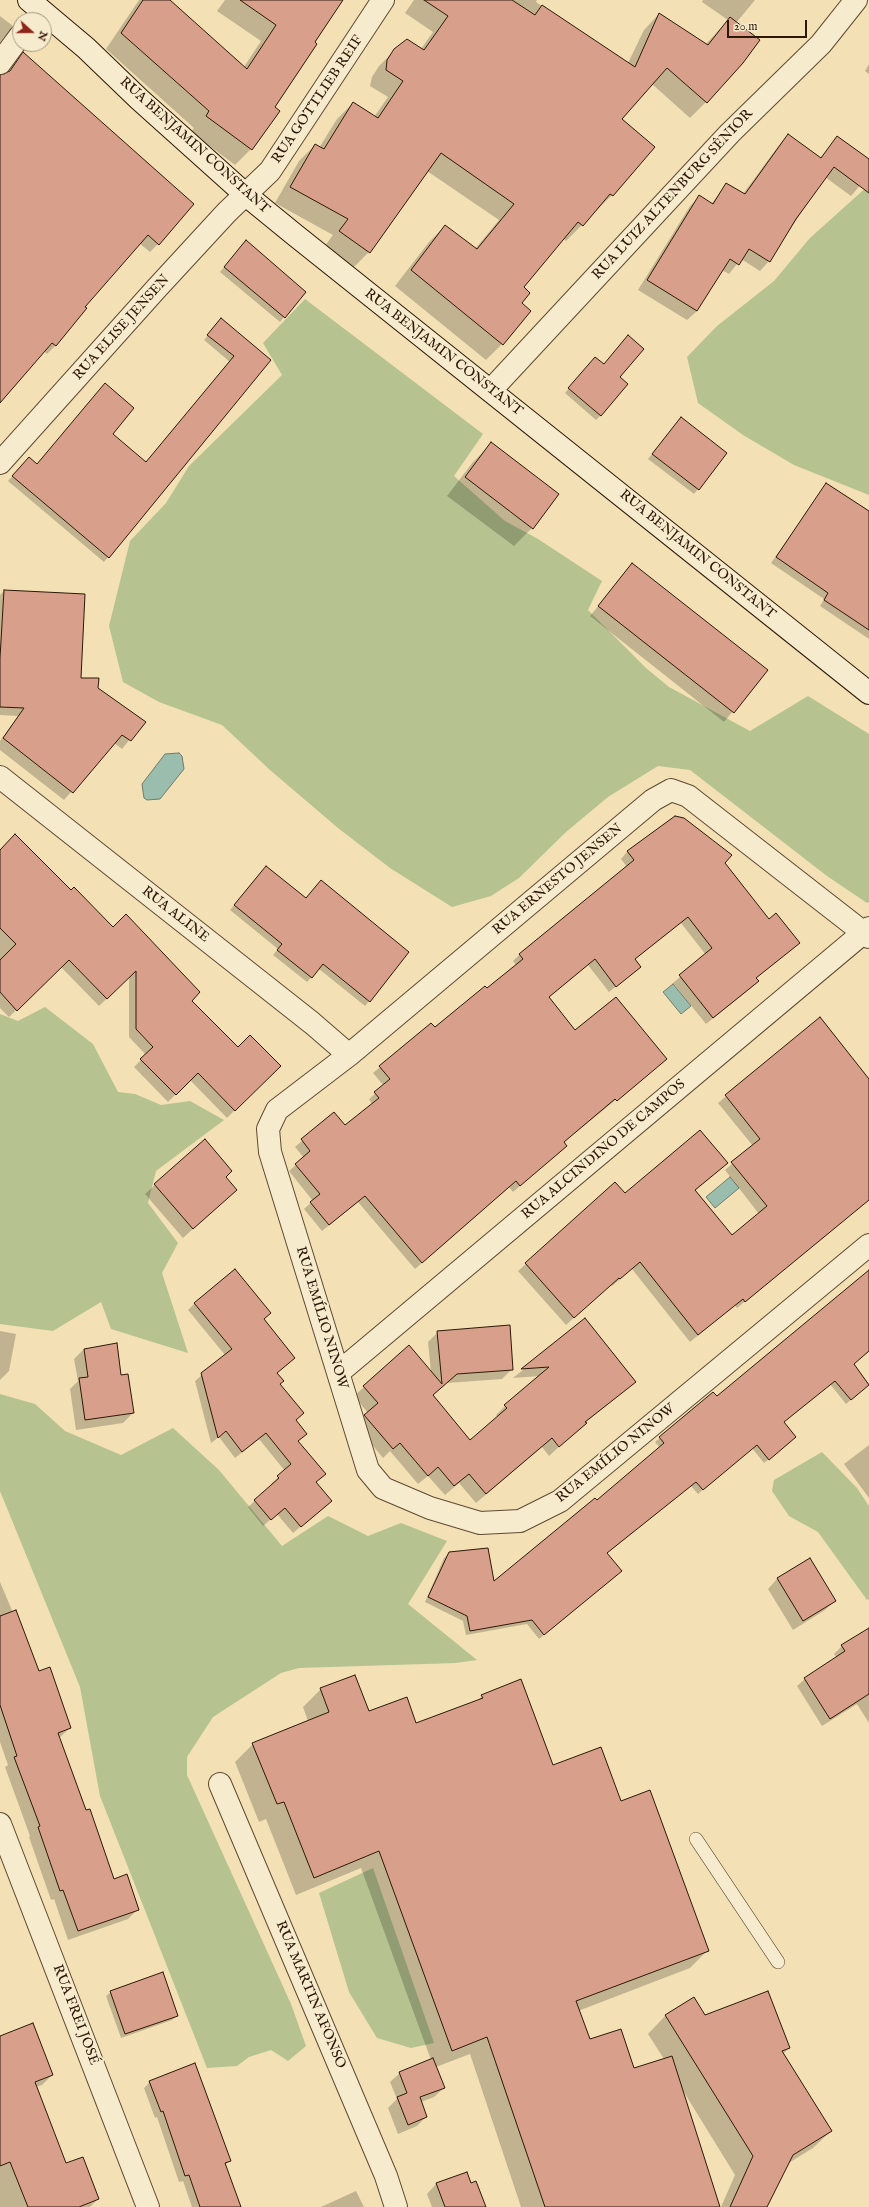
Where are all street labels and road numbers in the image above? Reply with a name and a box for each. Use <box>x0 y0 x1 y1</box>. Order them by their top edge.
street label: RUA GOTTLIEB REIF <box>269 33 367 167</box>
street label: RUA BENJAMIN CONSTANT <box>115 74 273 218</box>
street label: RUA LUIZ ALTENBURG SÊNIOR <box>589 106 757 284</box>
street label: RUA ELISE JENSEN <box>70 272 174 384</box>
street label: RUA BENJAMIN CONSTANT <box>360 286 526 420</box>
street label: RUA BENJAMIN CONSTANT <box>615 487 779 623</box>
street label: RUA ERNESTO JENSEN <box>490 821 626 939</box>
street label: RUA ALINE <box>138 883 212 947</box>
street label: RUA ALCINDINO DE CAMPOS <box>519 1077 689 1223</box>
street label: RUA EMÍLIO NINOW <box>291 1245 351 1391</box>
street label: RUA EMÍLIO NINOW <box>553 1401 679 1507</box>
street label: RUA MARTIN AFONSO <box>271 1919 349 2071</box>
street label: RUA FREI JOSÉ <box>48 1962 102 2068</box>

